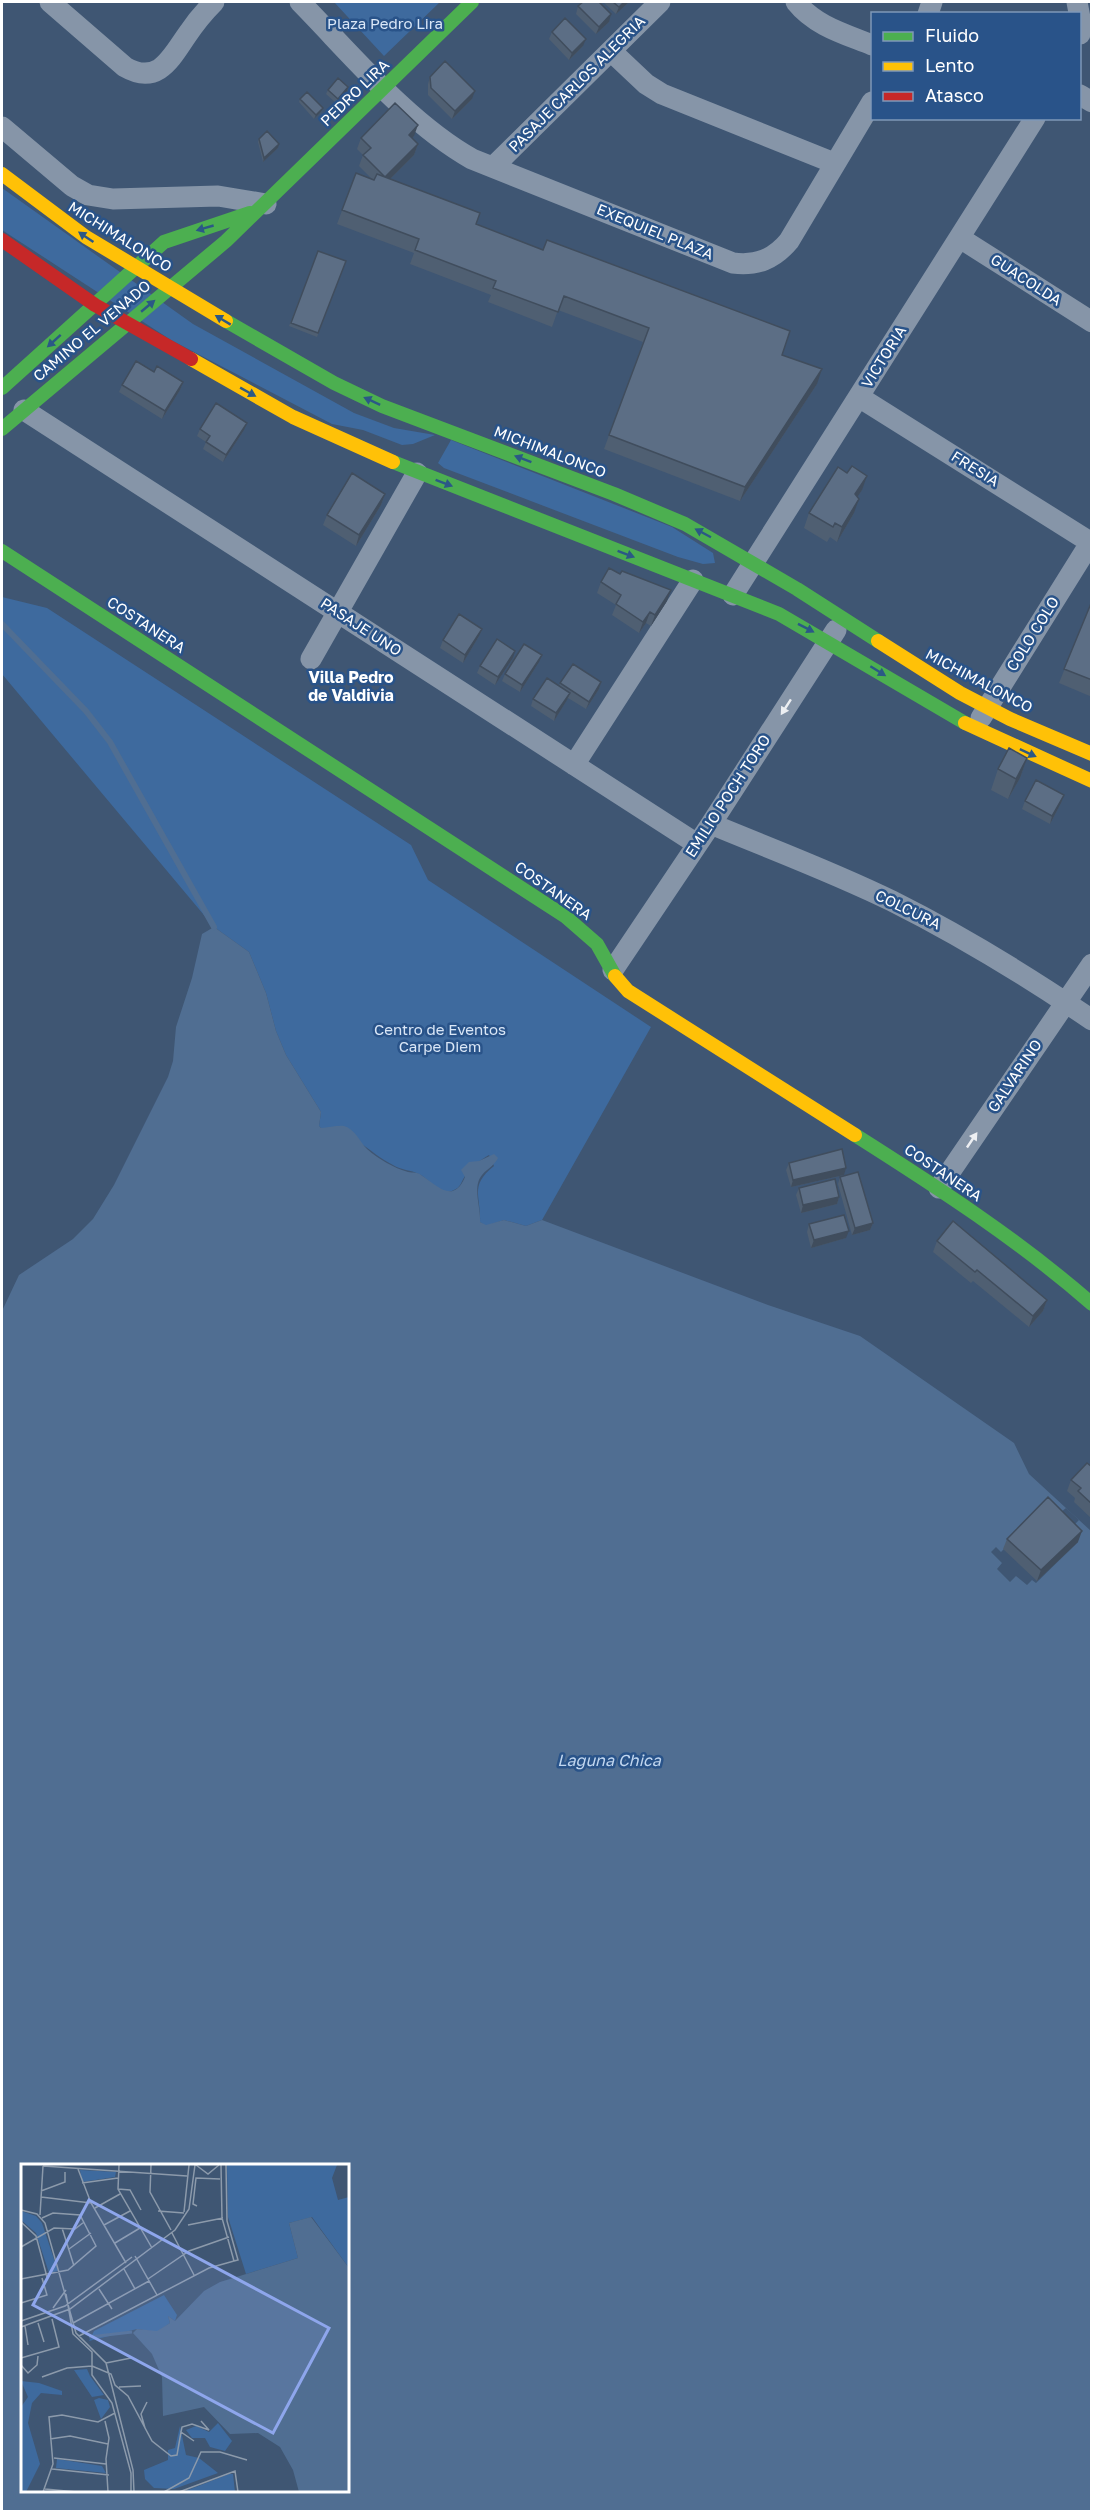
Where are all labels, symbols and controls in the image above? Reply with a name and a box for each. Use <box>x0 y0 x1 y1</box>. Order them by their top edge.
street label: PASAJE CARLOS ALEGRIA <box>504 11 648 155</box>
legend <box>871 12 1081 120</box>
park label: Plaza Pedro Lira <box>327 14 443 32</box>
text: Fluido <box>925 24 979 46</box>
text: Lento <box>925 54 974 76</box>
street label: PEDRO LIRA <box>316 55 392 129</box>
text: Atasco <box>925 84 984 106</box>
street label: MICHIMALONCO <box>65 197 176 275</box>
street label: EXEQUIEL PLAZA <box>594 199 716 263</box>
one-way arrow <box>196 224 214 233</box>
one-way arrow <box>78 232 94 243</box>
street label: GUACOLDA <box>988 250 1065 309</box>
street label: CAMINO EL VENADO <box>29 276 154 385</box>
one-way arrow <box>140 299 156 312</box>
one-way arrow <box>214 315 231 325</box>
street label: VICTORIA <box>857 322 909 391</box>
one-way arrow <box>47 334 62 347</box>
one-way arrow <box>240 387 257 397</box>
one-way arrow <box>364 397 381 406</box>
street label: MICHIMALONCO <box>492 421 609 481</box>
street label: FRESIA <box>948 447 1003 490</box>
one-way arrow <box>514 454 532 463</box>
one-way arrow <box>435 479 453 488</box>
one-way arrow <box>694 528 711 538</box>
one-way arrow <box>617 549 635 559</box>
street label: COSTANERA <box>104 592 189 656</box>
street label: PASAJE UNO <box>318 593 405 659</box>
street label: COLO COLO <box>1002 593 1062 674</box>
one-way arrow <box>797 623 814 633</box>
street label: MICHIMALONCO <box>923 644 1036 716</box>
one-way arrow <box>870 665 886 676</box>
district label: Villa Pedro de Valdivia <box>308 667 394 705</box>
one-way arrow <box>780 699 791 715</box>
street label: EMILIO POCH TORO <box>681 731 774 860</box>
one-way arrow <box>1019 749 1036 758</box>
street label: COSTANERA <box>512 857 595 923</box>
street label: COLCURA <box>873 886 944 933</box>
park label: Centro de Eventos Carpe Diem <box>374 1020 506 1055</box>
street label: GALVARINO <box>983 1036 1045 1115</box>
one-way arrow <box>966 1132 977 1148</box>
street label: COSTANERA <box>901 1140 986 1205</box>
water label: Laguna Chica <box>557 1750 662 1770</box>
inset map <box>21 2164 350 2492</box>

